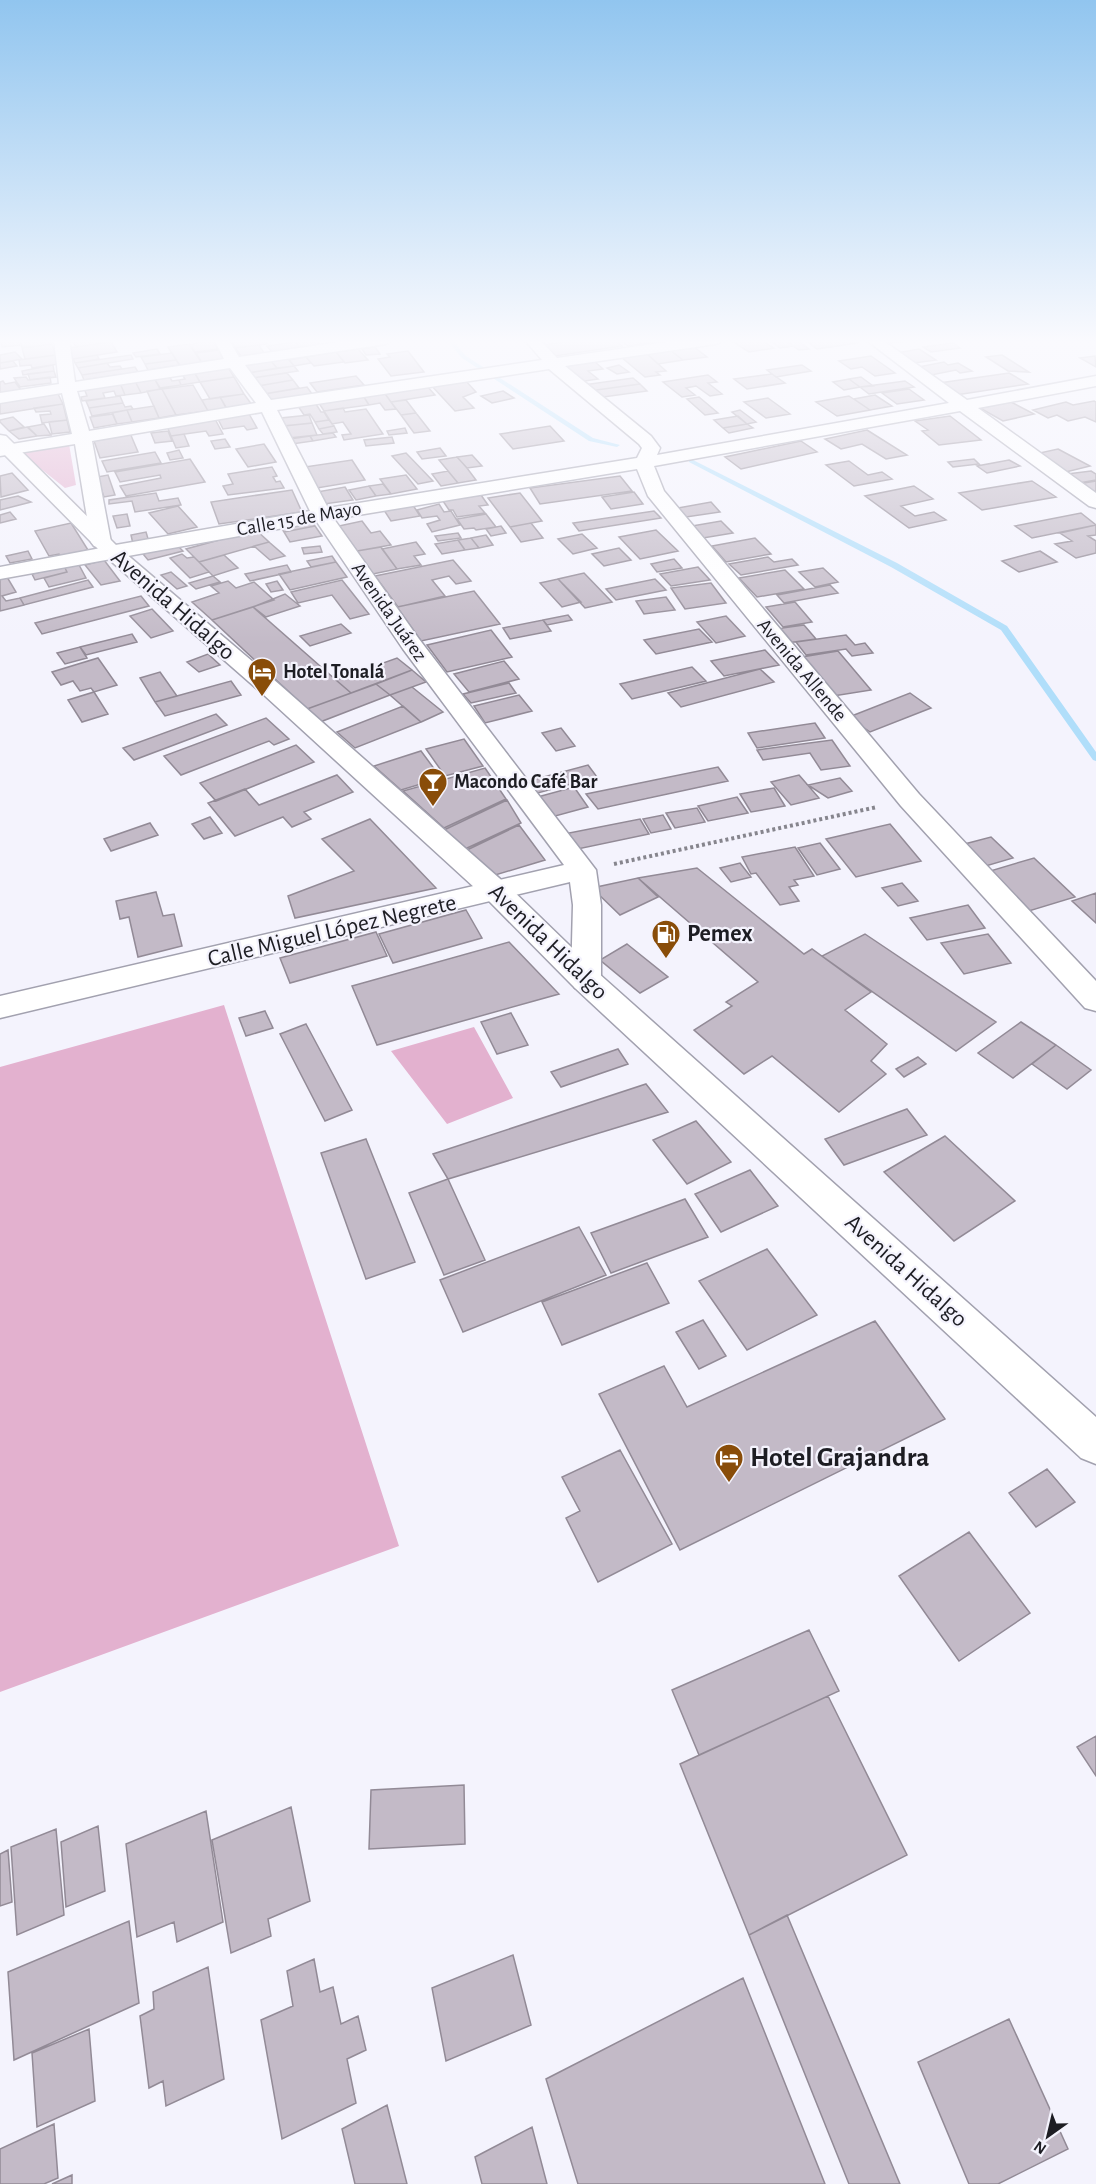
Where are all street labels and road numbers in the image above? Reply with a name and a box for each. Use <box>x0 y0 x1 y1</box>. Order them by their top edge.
street label: Calle 15 de Mayo <box>235 498 363 540</box>
street label: Avenida Hidalgo <box>107 545 239 665</box>
street label: Avenida Juárez <box>348 559 430 665</box>
street label: Avenida Allende <box>753 615 851 725</box>
street label: Avenida Hidalgo <box>484 879 612 1005</box>
street label: Calle Miguel López Negrete <box>205 891 459 971</box>
street label: Avenida Hidalgo <box>840 1210 972 1332</box>

